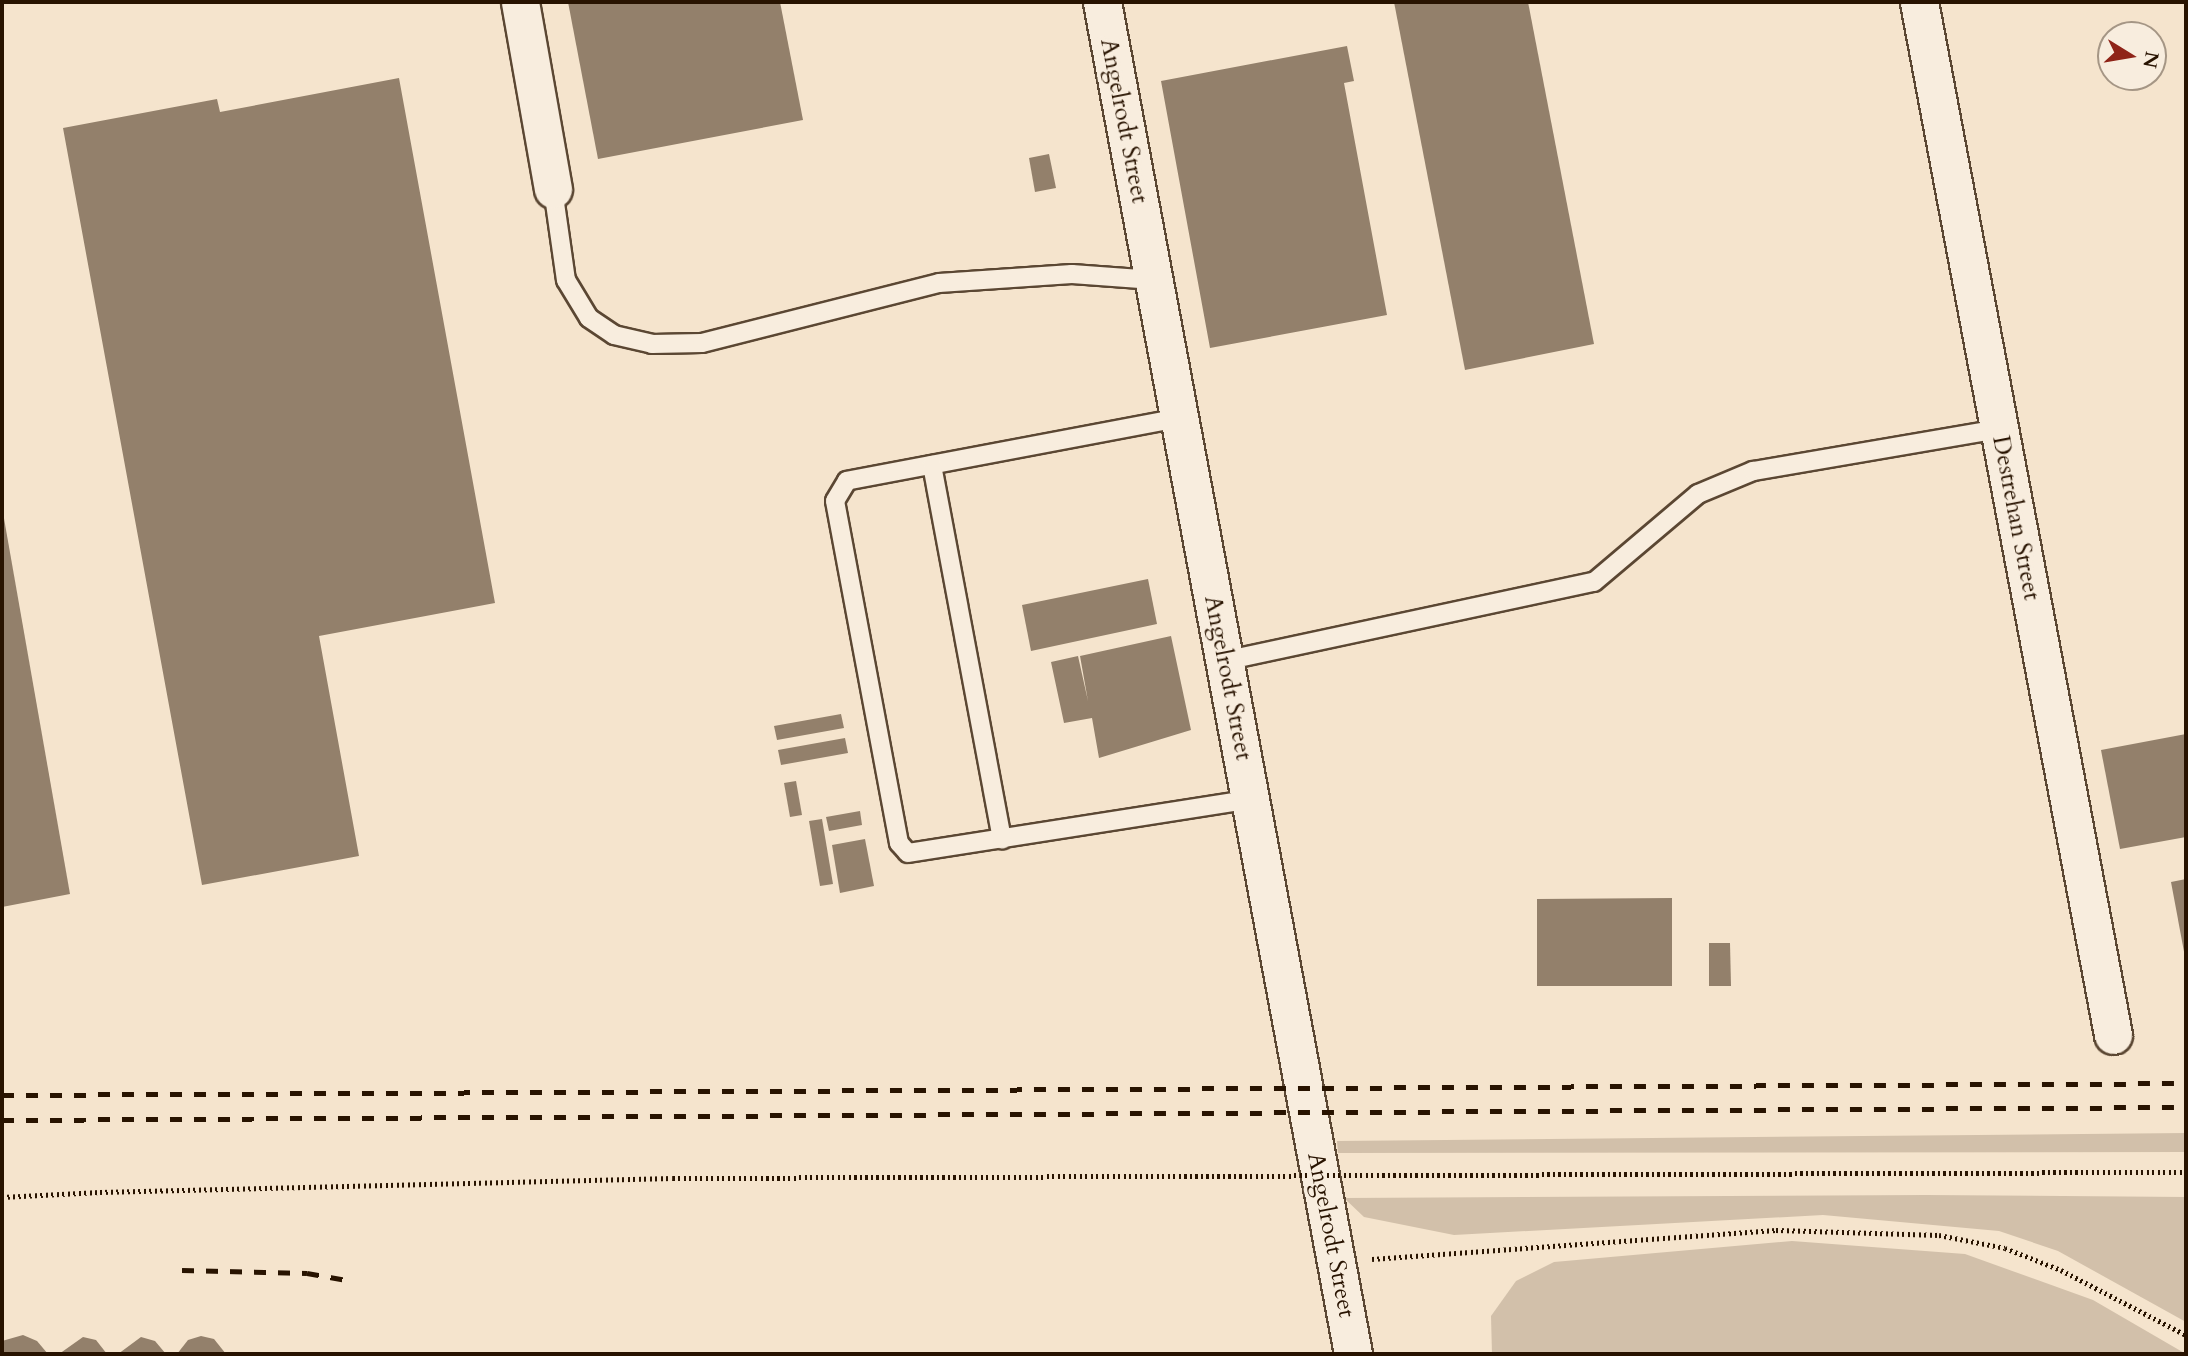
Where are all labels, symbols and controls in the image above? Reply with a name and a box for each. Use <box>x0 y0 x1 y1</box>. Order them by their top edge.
north arrow <box>2097 21 2167 91</box>
street label: Angelrodt Street <box>1094 36 1154 206</box>
text: N <box>2136 49 2165 70</box>
street label: Destrehan Street <box>1986 433 2046 603</box>
street label: Angelrodt Street <box>1198 593 1258 763</box>
street label: Angelrodt Street <box>1301 1150 1361 1320</box>

